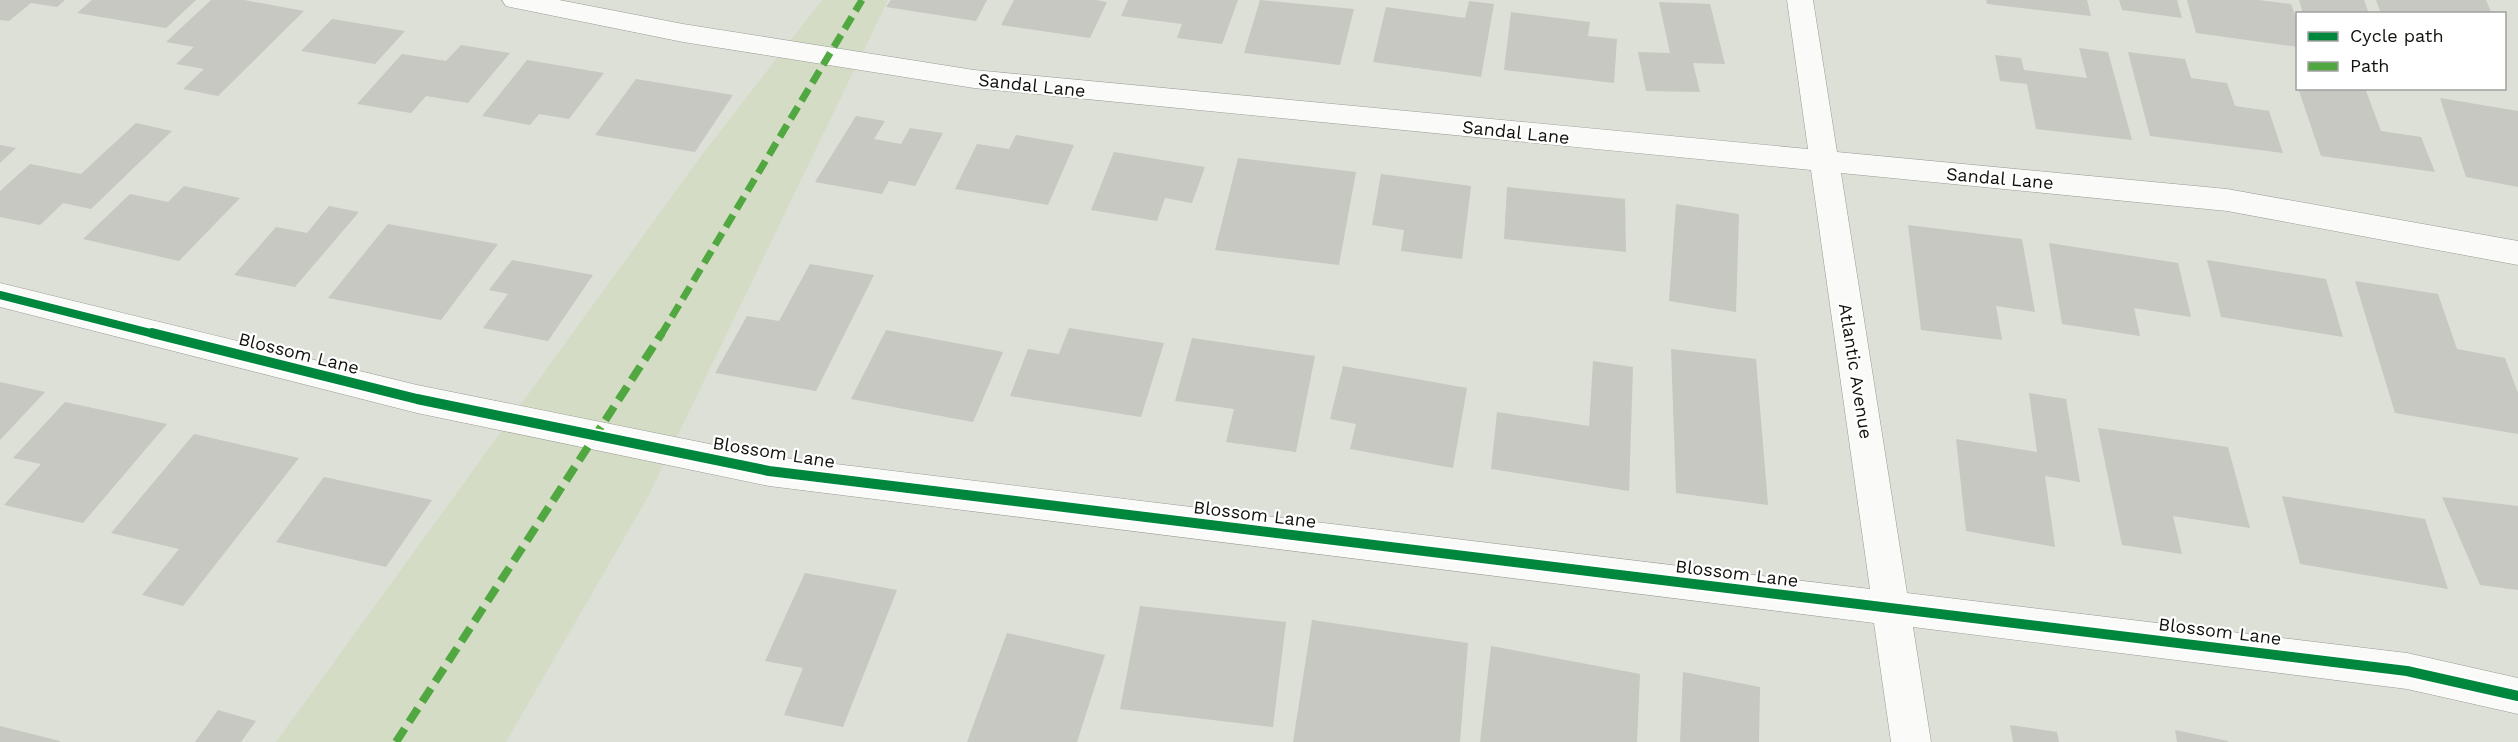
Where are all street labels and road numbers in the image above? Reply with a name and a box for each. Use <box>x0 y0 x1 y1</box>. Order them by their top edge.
street label: Sandal Lane <box>977 69 1087 101</box>
street label: Sandal Lane <box>1461 116 1571 148</box>
street label: Sandal Lane <box>1945 163 2055 193</box>
street label: Atlantic Avenue <box>1835 302 1877 440</box>
street label: Blossom Lane <box>236 328 362 378</box>
street label: Blossom Lane <box>711 432 837 472</box>
street label: Blossom Lane <box>1192 496 1318 532</box>
street label: Blossom Lane <box>1674 555 1800 591</box>
street label: Blossom Lane <box>2157 613 2283 649</box>

